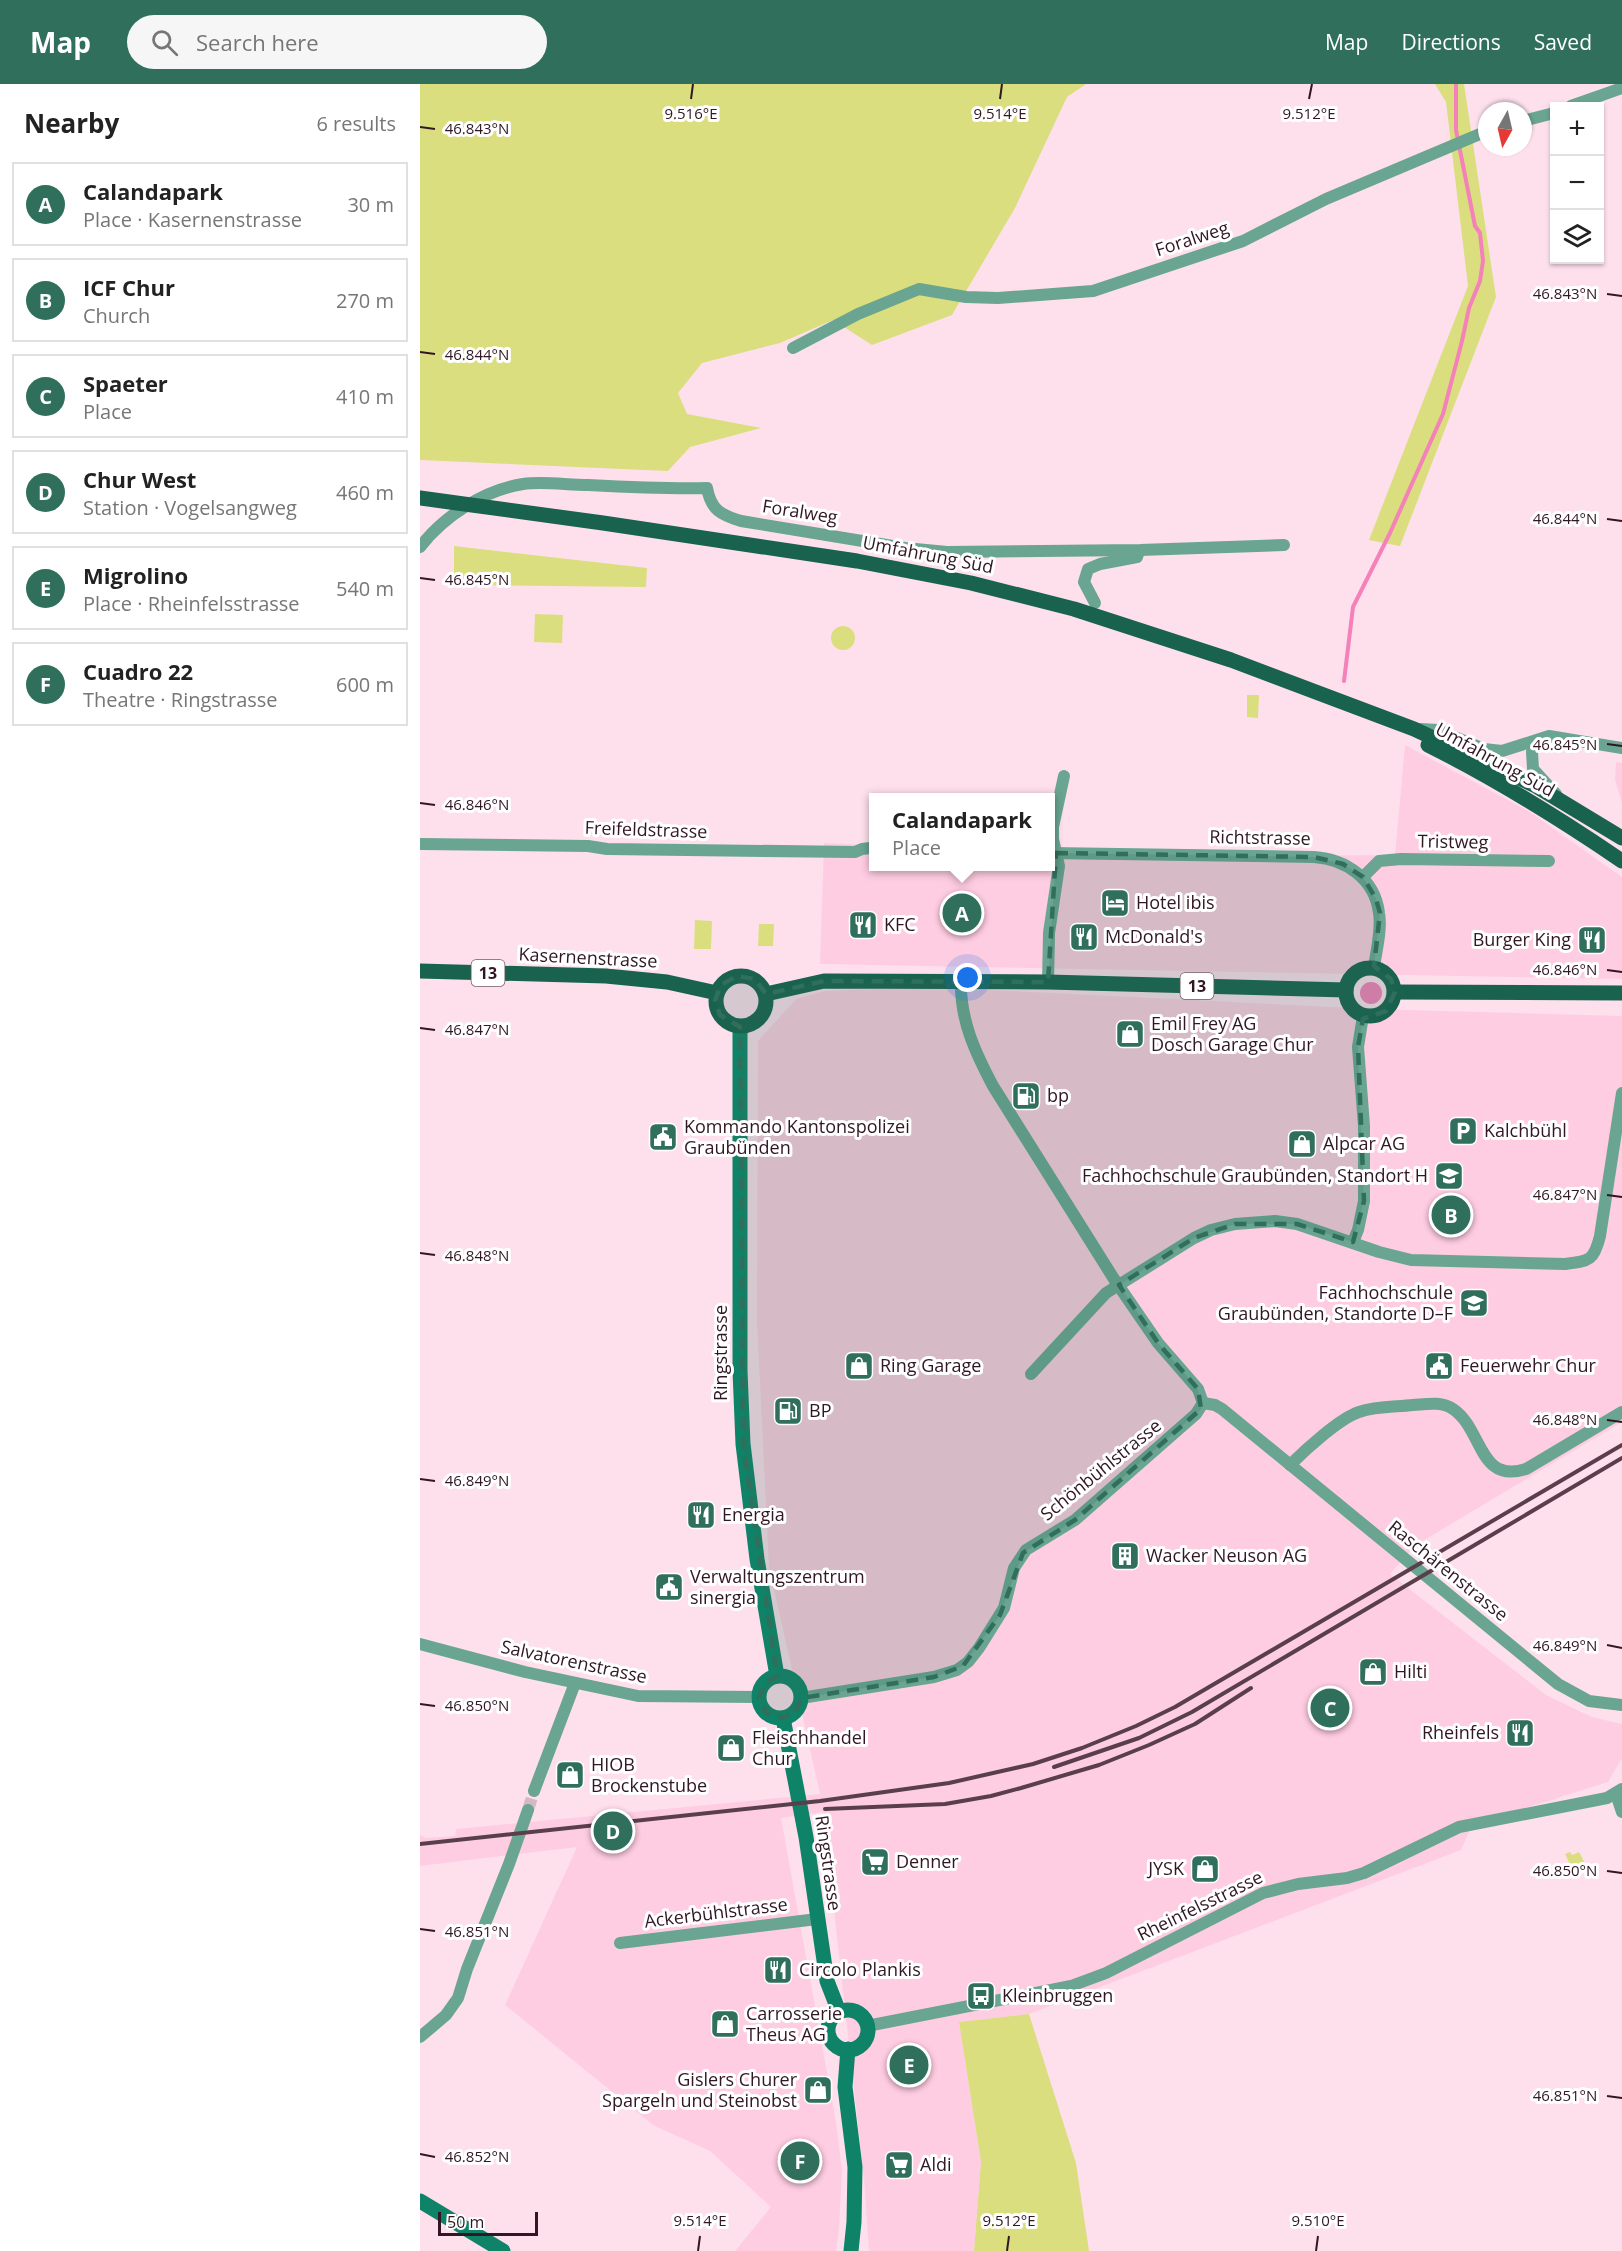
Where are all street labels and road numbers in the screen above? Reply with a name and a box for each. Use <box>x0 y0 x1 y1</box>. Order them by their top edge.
street label: Foralweg <box>1152 215 1232 261</box>
street label: Foralweg <box>761 493 840 529</box>
street label: Umfahrung Süd <box>861 530 996 578</box>
street label: Umfahrung Süd <box>1432 716 1559 802</box>
street label: Freifeldstrasse <box>584 815 708 843</box>
street label: Richtstrasse <box>1209 824 1311 850</box>
street label: Tristweg <box>1417 828 1489 854</box>
street label: Kasernenstrasse <box>518 941 658 973</box>
road number: 13 <box>472 960 504 986</box>
road number: 13 <box>1180 973 1214 999</box>
street label: Ringstrasse <box>708 1305 732 1401</box>
street label: Schönbühlstrasse <box>1035 1413 1166 1525</box>
street label: Raschärenstrasse <box>1384 1514 1513 1626</box>
street label: Salvatorenstrasse <box>499 1634 649 1688</box>
street label: Ringstrasse <box>810 1814 848 1912</box>
street label: Rheinfelsstrasse <box>1133 1864 1266 1946</box>
street label: Ackerbühlstrasse <box>643 1891 789 1933</box>

